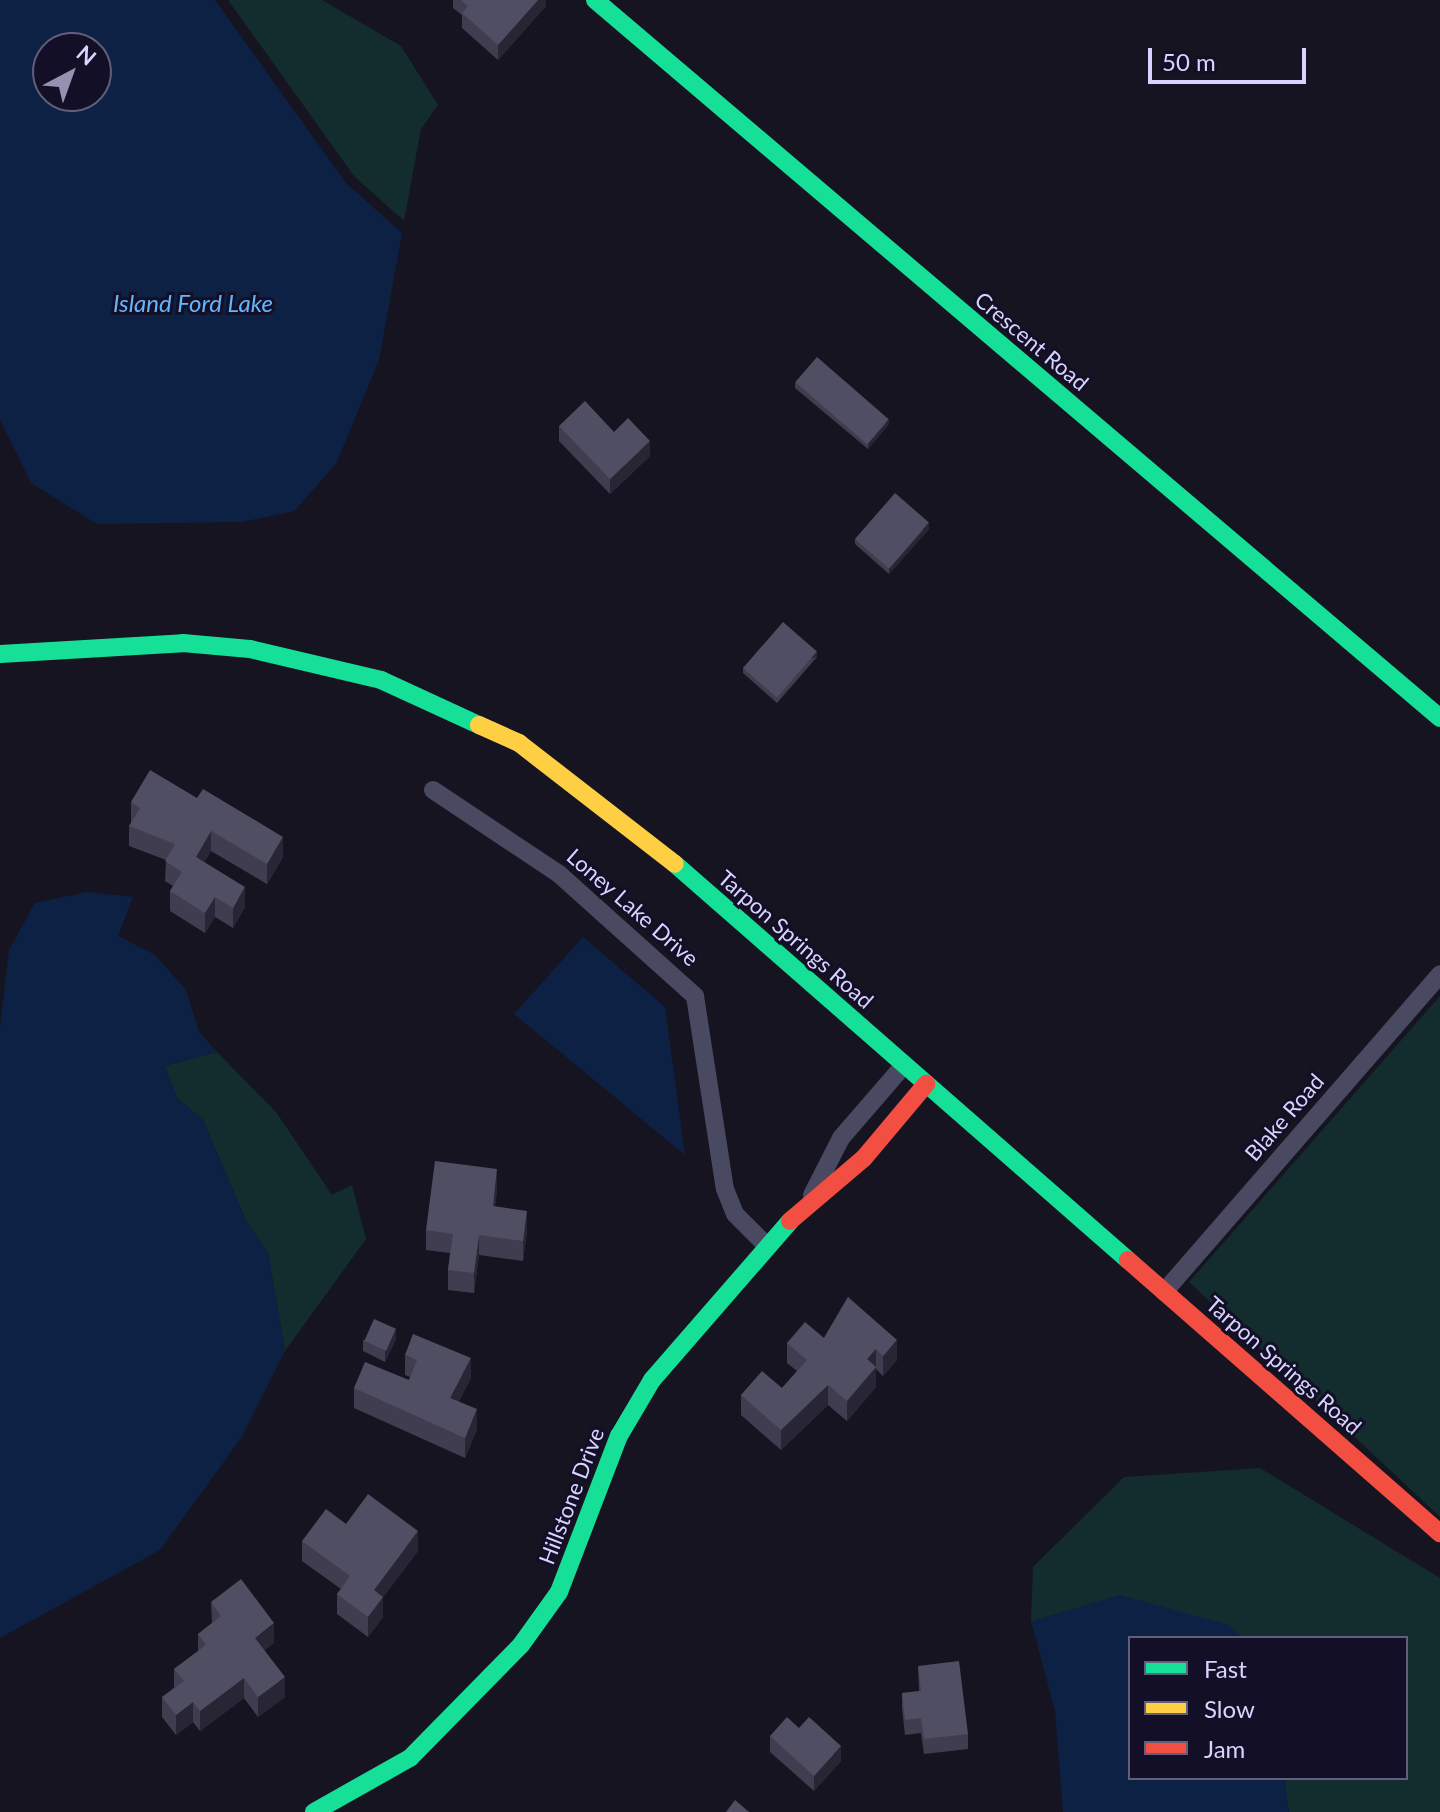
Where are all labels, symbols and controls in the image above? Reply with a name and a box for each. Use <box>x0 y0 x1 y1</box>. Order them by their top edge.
north arrow <box>32 32 112 112</box>
scale bar <box>1152 32 1310 82</box>
text: N <box>72 39 102 71</box>
text: 50 m <box>1162 47 1216 76</box>
street label: Crescent Road <box>970 286 1094 396</box>
water label: Island Ford Lake <box>113 289 273 317</box>
street label: Loney Lake Drive <box>562 843 704 971</box>
street label: Tarpon Springs Road <box>713 864 879 1014</box>
street label: Blake Road <box>1239 1068 1329 1166</box>
street label: Tarpon Springs Road <box>1201 1290 1367 1440</box>
street label: Hillstone Drive <box>533 1424 609 1568</box>
legend <box>1128 1636 1408 1780</box>
text: Fast <box>1204 1654 1247 1683</box>
text: Slow <box>1204 1694 1255 1723</box>
text: Jam <box>1204 1734 1245 1763</box>

